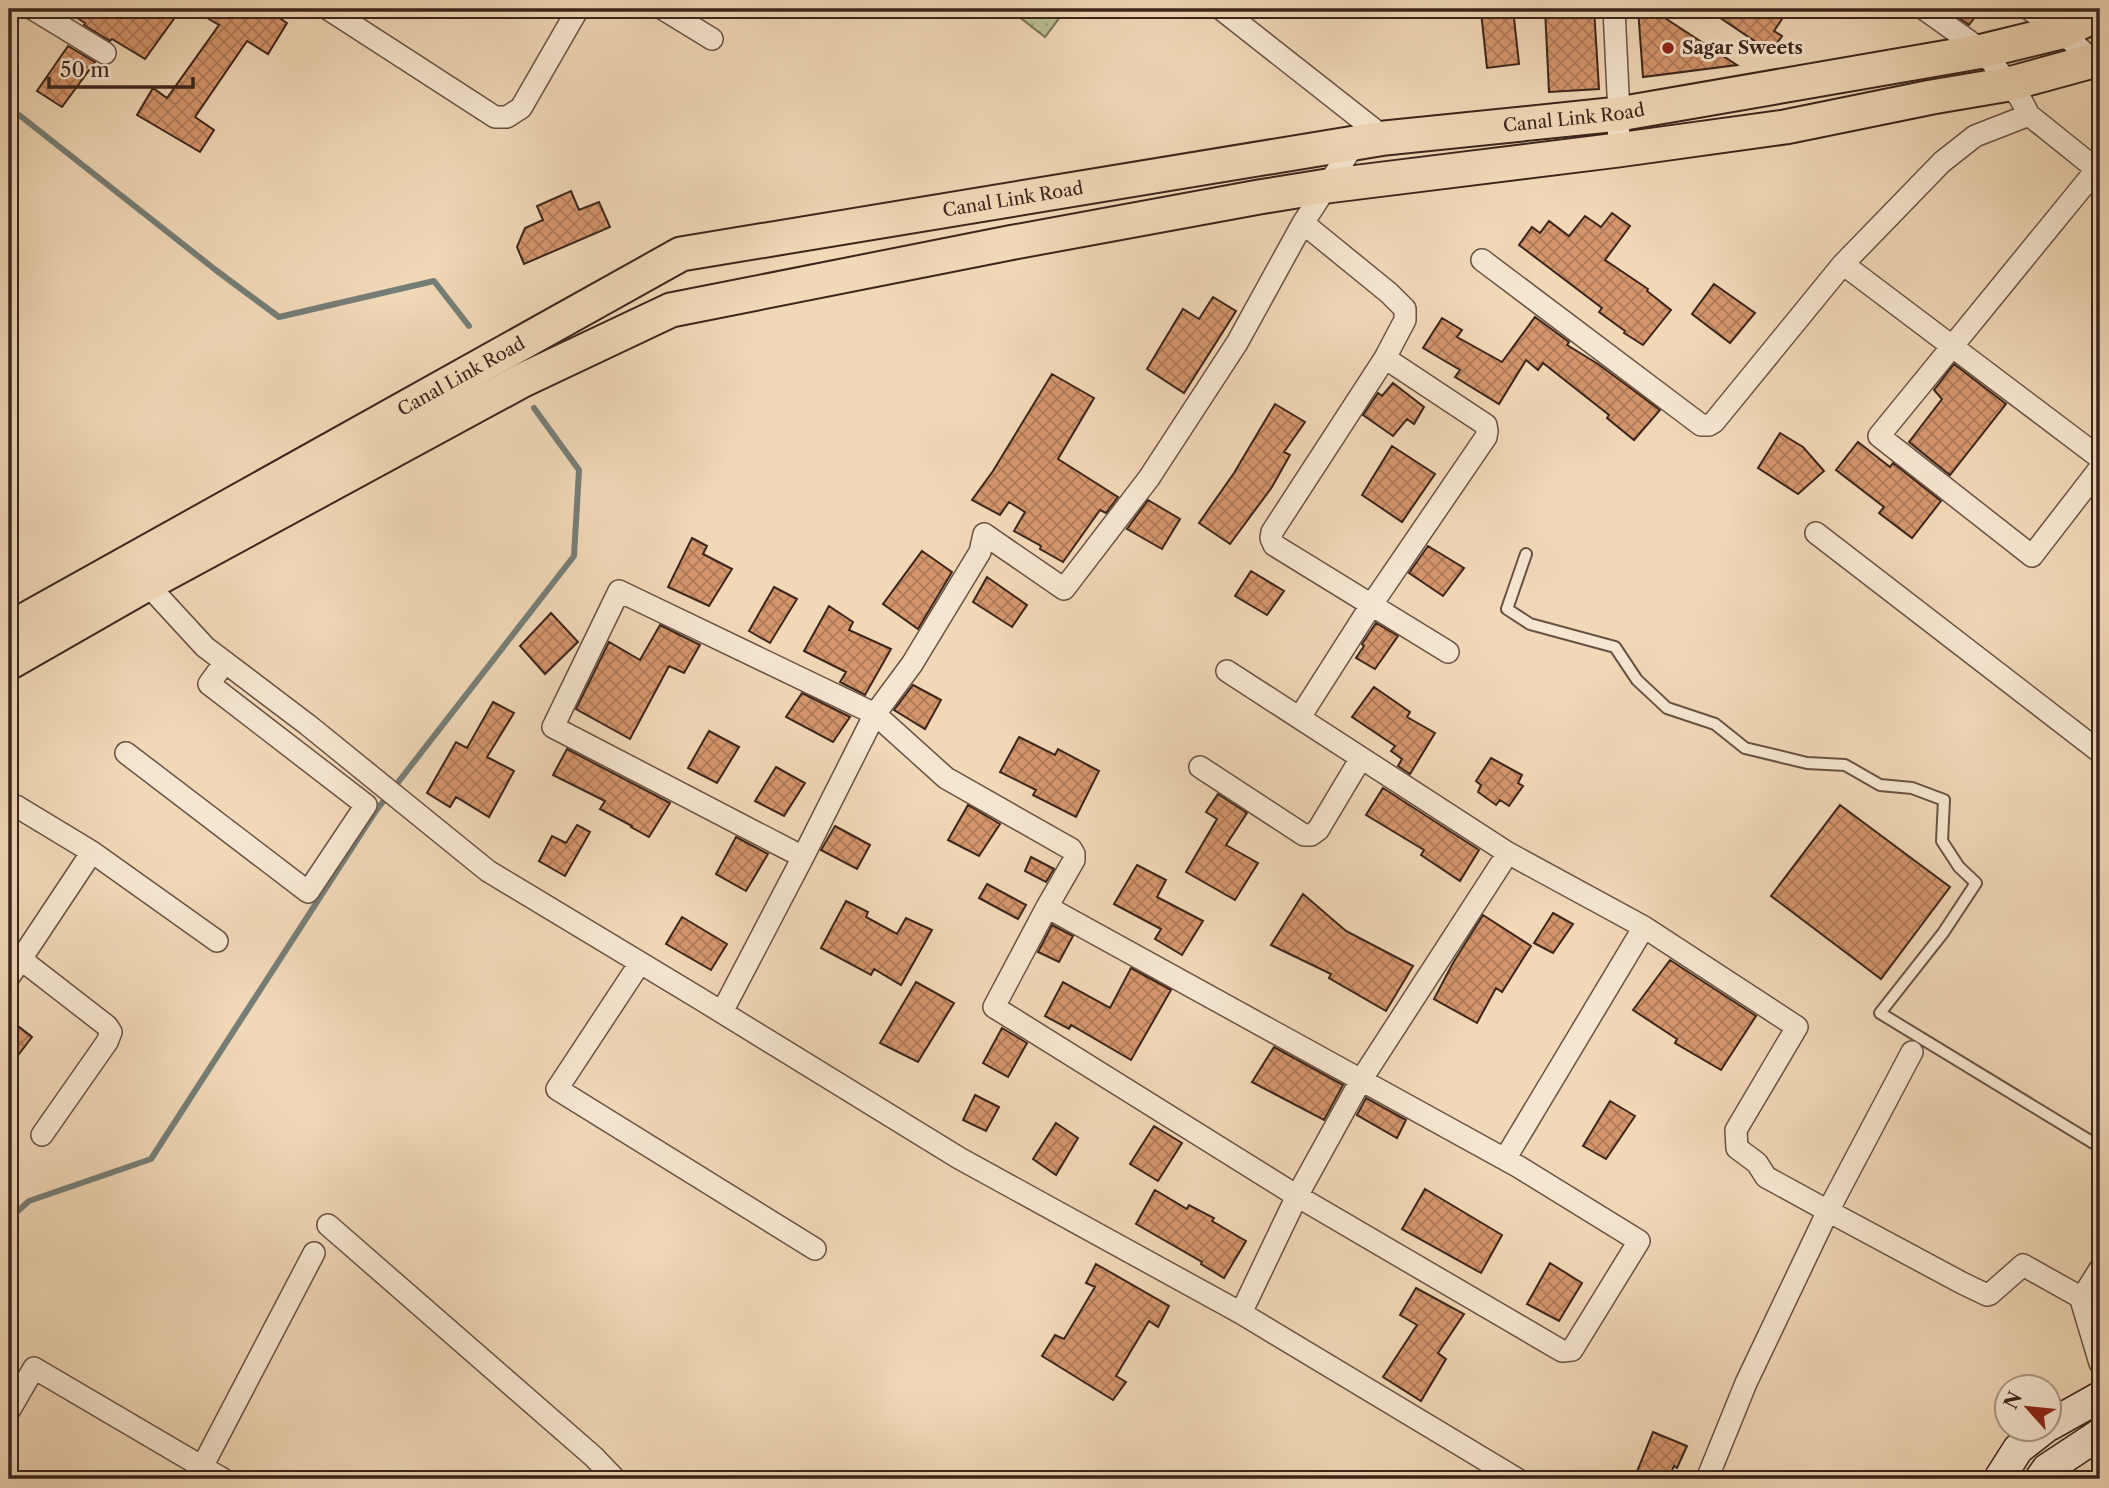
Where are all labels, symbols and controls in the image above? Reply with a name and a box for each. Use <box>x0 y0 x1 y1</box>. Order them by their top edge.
place label: Sagar Sweets <box>1682 37 1803 59</box>
marker: Sagar Sweets <box>1660 40 1676 56</box>
scale bar <box>49 46 192 90</box>
text: 50 m <box>60 57 110 82</box>
street label: Canal Link Road <box>1502 99 1646 137</box>
street label: Canal Link Road <box>941 177 1085 222</box>
street label: Canal Link Road <box>394 332 529 421</box>
north arrow <box>1994 1372 2064 1442</box>
text: N <box>1999 1388 2027 1413</box>

